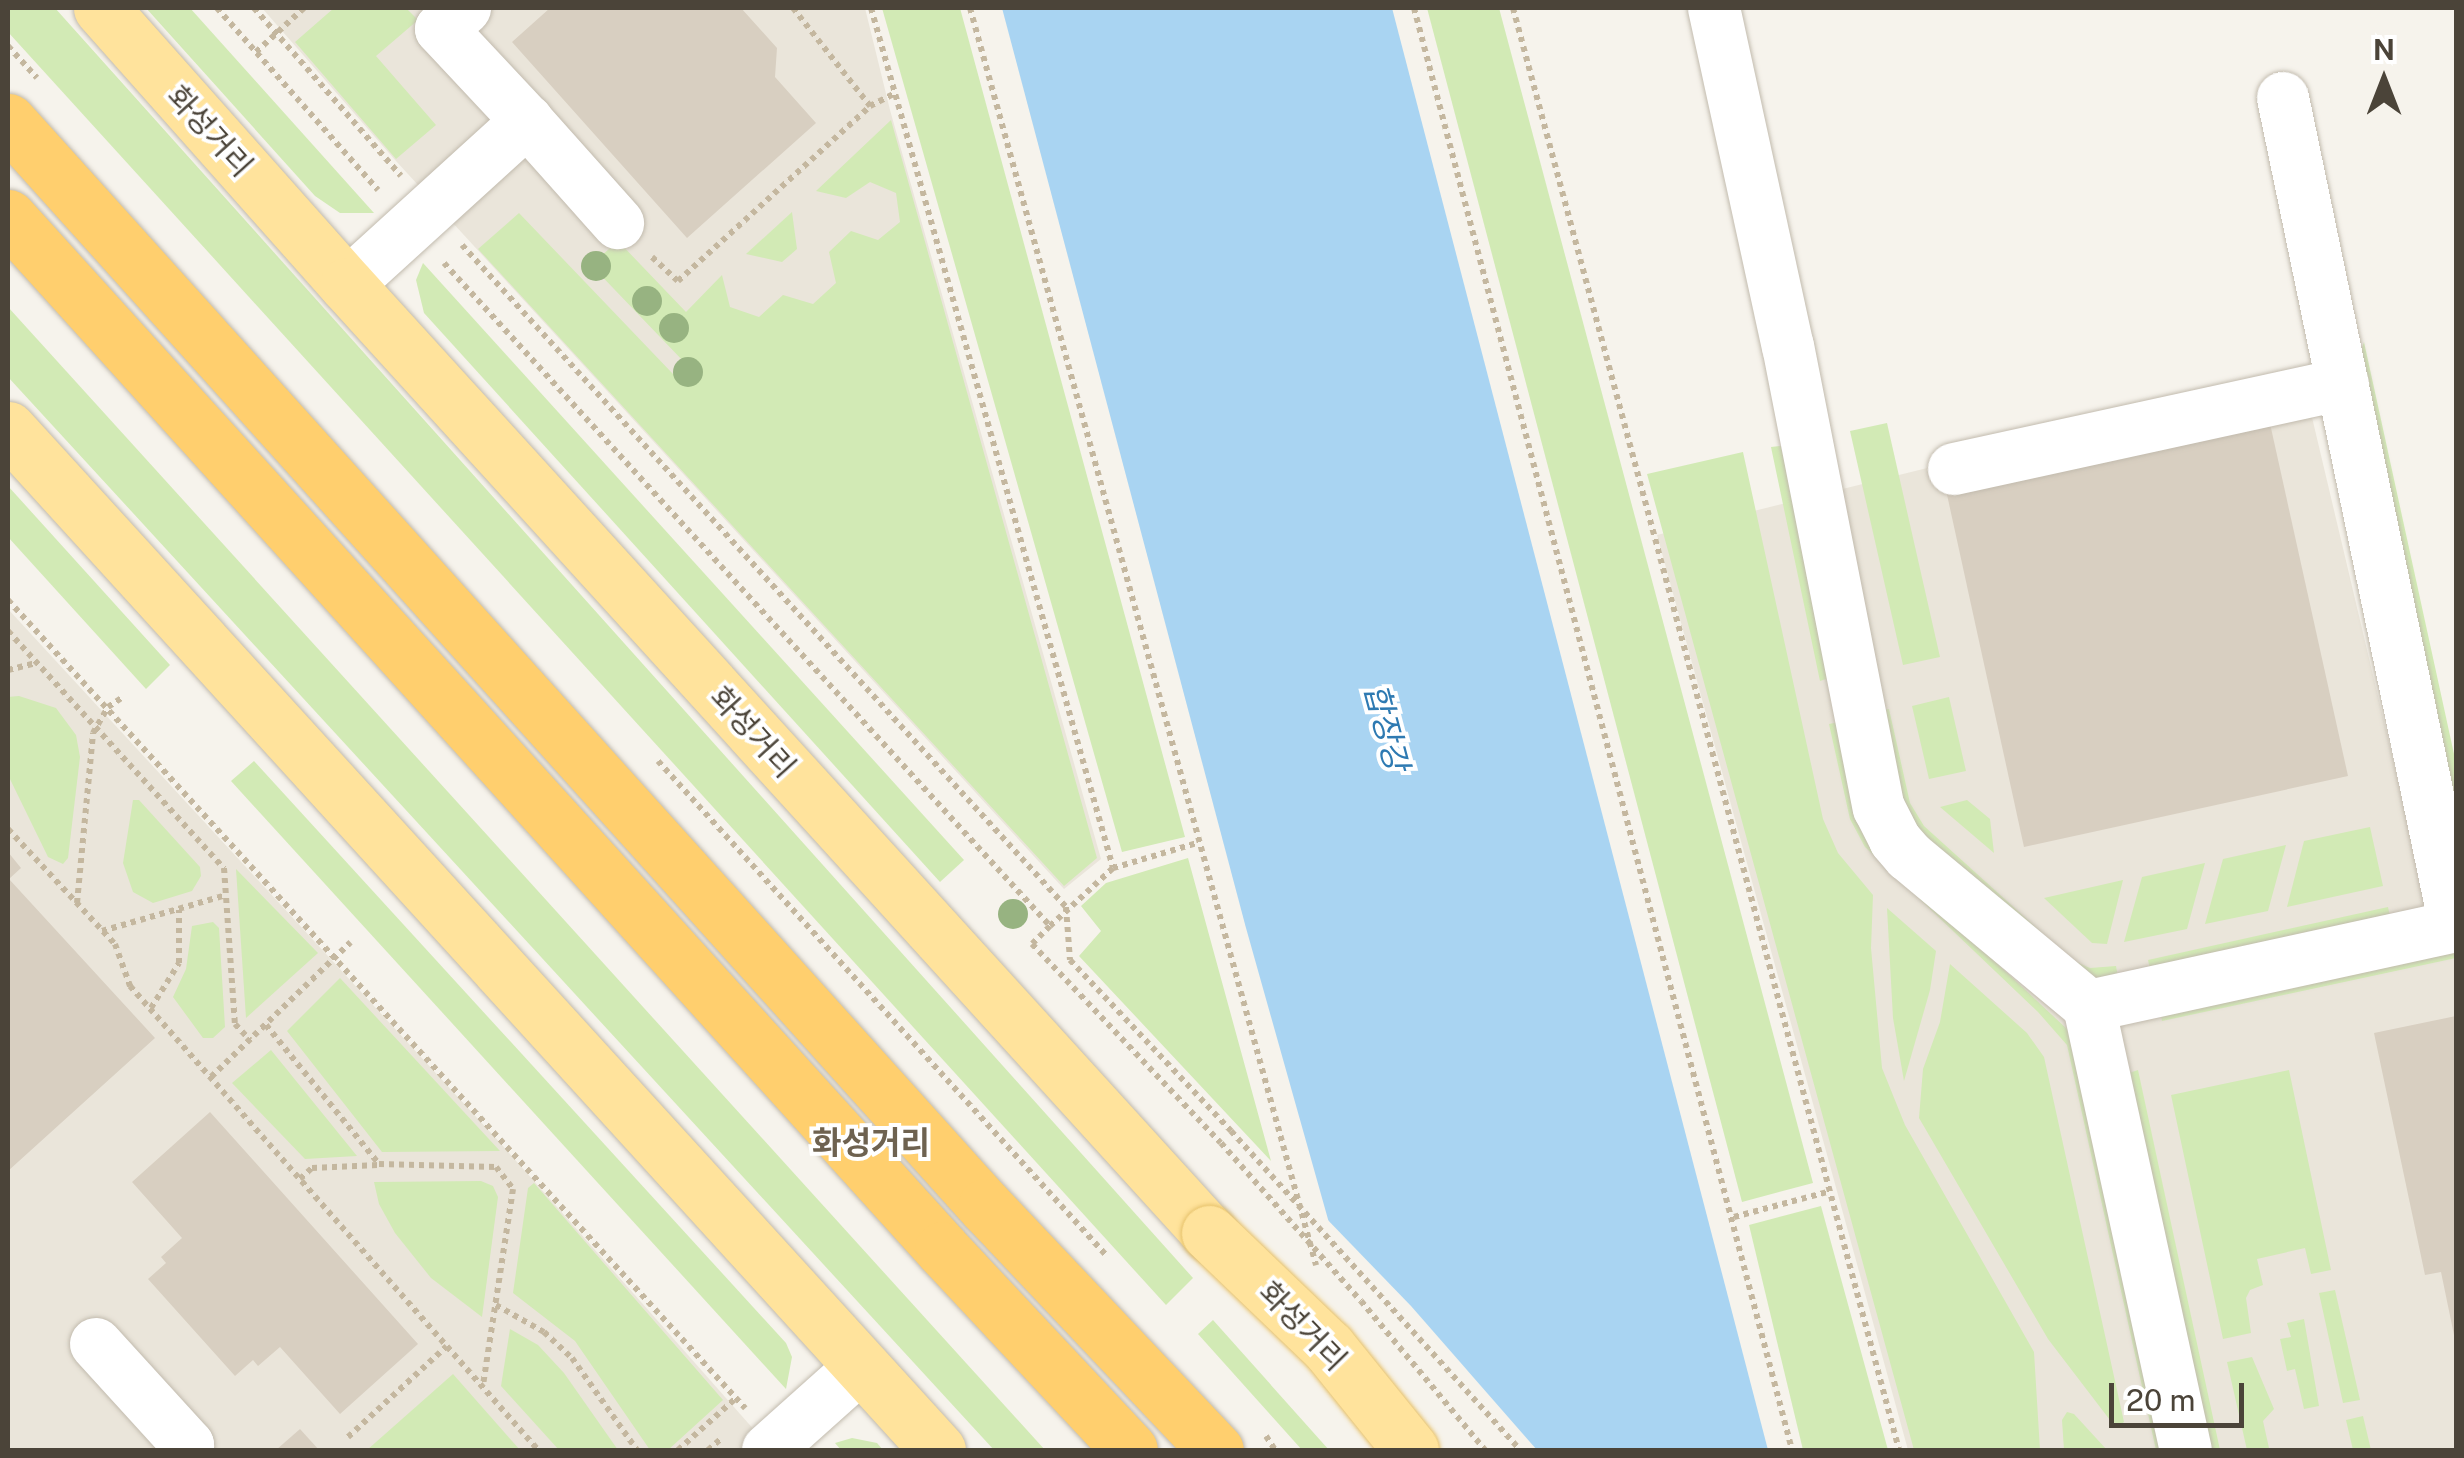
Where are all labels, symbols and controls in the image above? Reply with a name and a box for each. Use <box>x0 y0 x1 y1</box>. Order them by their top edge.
north arrow <box>2334 30 2434 130</box>
text: N <box>2373 33 2395 66</box>
street label: 화성거리 <box>160 78 260 184</box>
street label: 화성거리 <box>703 679 803 785</box>
water label: 합장강 <box>1356 679 1416 775</box>
district label: 화성거리 <box>812 1124 930 1162</box>
street label: 화성거리 <box>1252 1274 1354 1378</box>
scale bar <box>2114 1363 2249 1425</box>
text: 20 m <box>2126 1382 2195 1418</box>

